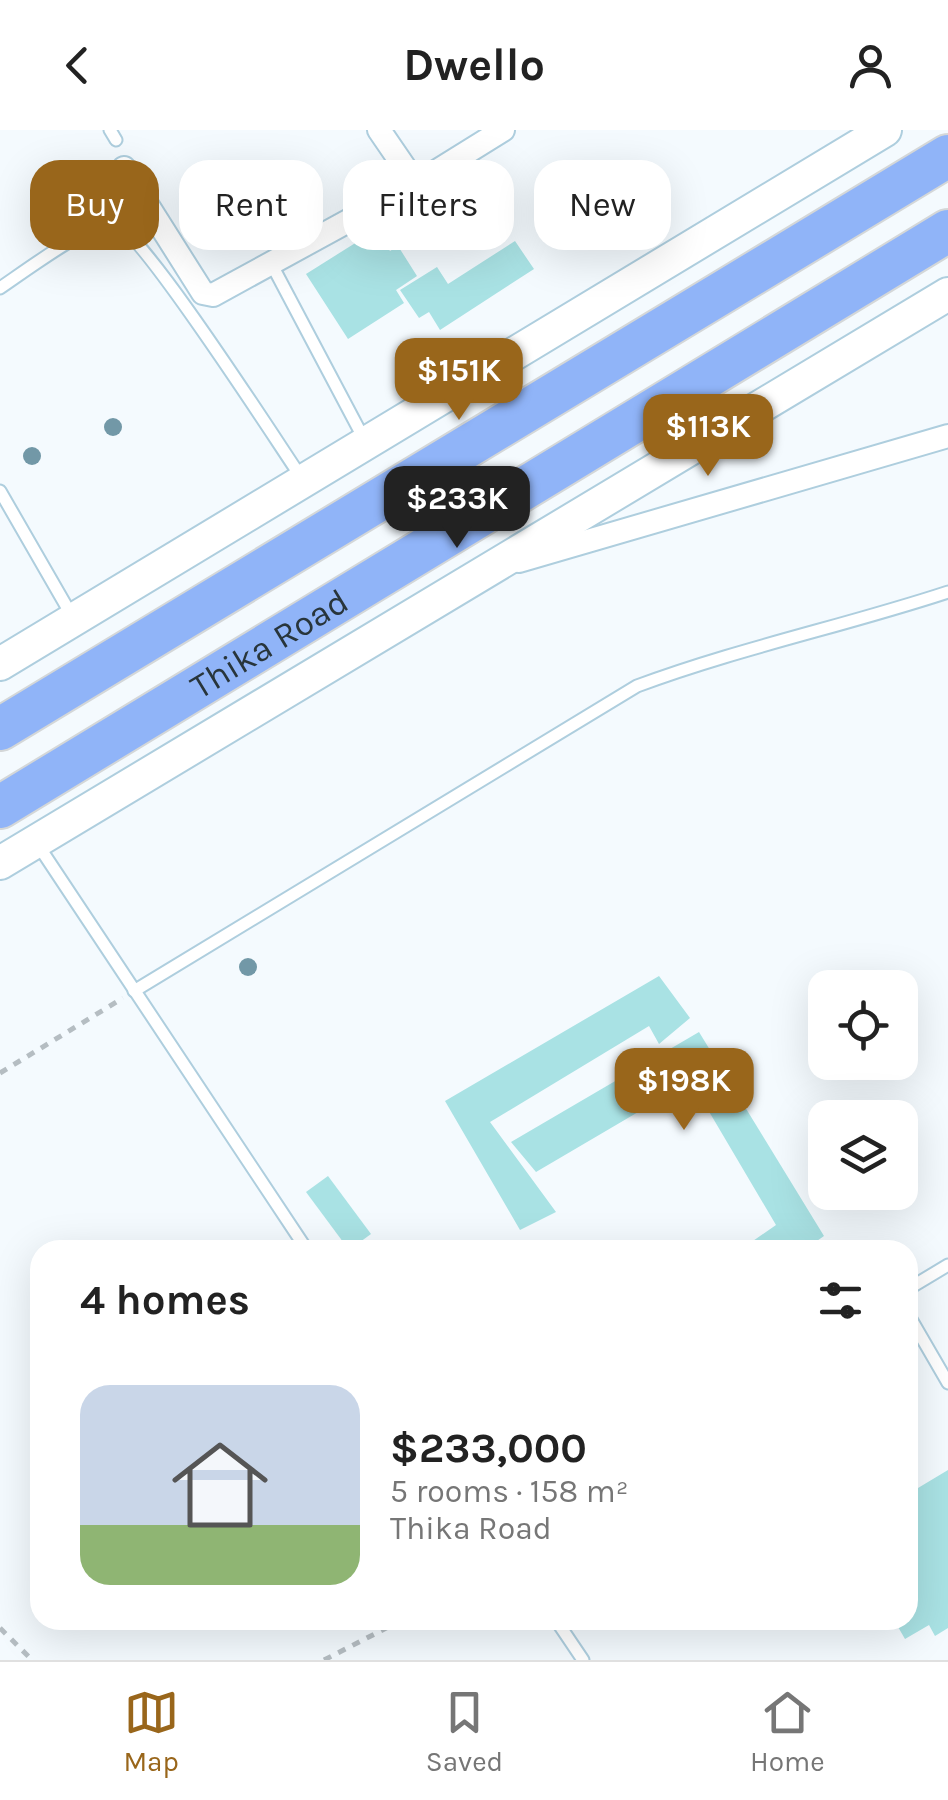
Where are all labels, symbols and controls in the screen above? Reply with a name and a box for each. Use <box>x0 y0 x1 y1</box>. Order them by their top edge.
icon: back <box>50 38 105 93</box>
icon: person <box>843 38 898 93</box>
text: Dwello <box>403 39 545 91</box>
chip: Buy <box>30 160 159 250</box>
chip: Rent <box>179 160 323 250</box>
chip: Filters <box>343 160 514 250</box>
chip: New <box>534 160 671 250</box>
pin: $151K <box>389 338 529 423</box>
text: $151K <box>417 352 501 389</box>
pin: $113K <box>638 394 778 479</box>
text: $113K <box>665 408 751 445</box>
pin: $233K <box>387 466 527 551</box>
text: $233K <box>406 480 508 517</box>
street label: Thika Road <box>183 580 356 707</box>
map controls <box>808 970 918 1210</box>
button: locate <box>808 970 918 1080</box>
pin: $198K <box>614 1048 754 1133</box>
text: $198K <box>637 1062 731 1099</box>
button: layers <box>808 1100 918 1210</box>
icon: filters <box>813 1273 868 1328</box>
text: 4 homes <box>80 1275 250 1325</box>
text: $233,000 <box>390 1423 587 1473</box>
icon: home <box>160 1425 280 1545</box>
text: 5 rooms · 158 m² <box>390 1473 629 1510</box>
text: Thika Road <box>390 1510 552 1547</box>
tab: Map <box>123 1685 179 1778</box>
tab: Saved <box>426 1685 503 1778</box>
tab: Home <box>750 1685 825 1778</box>

